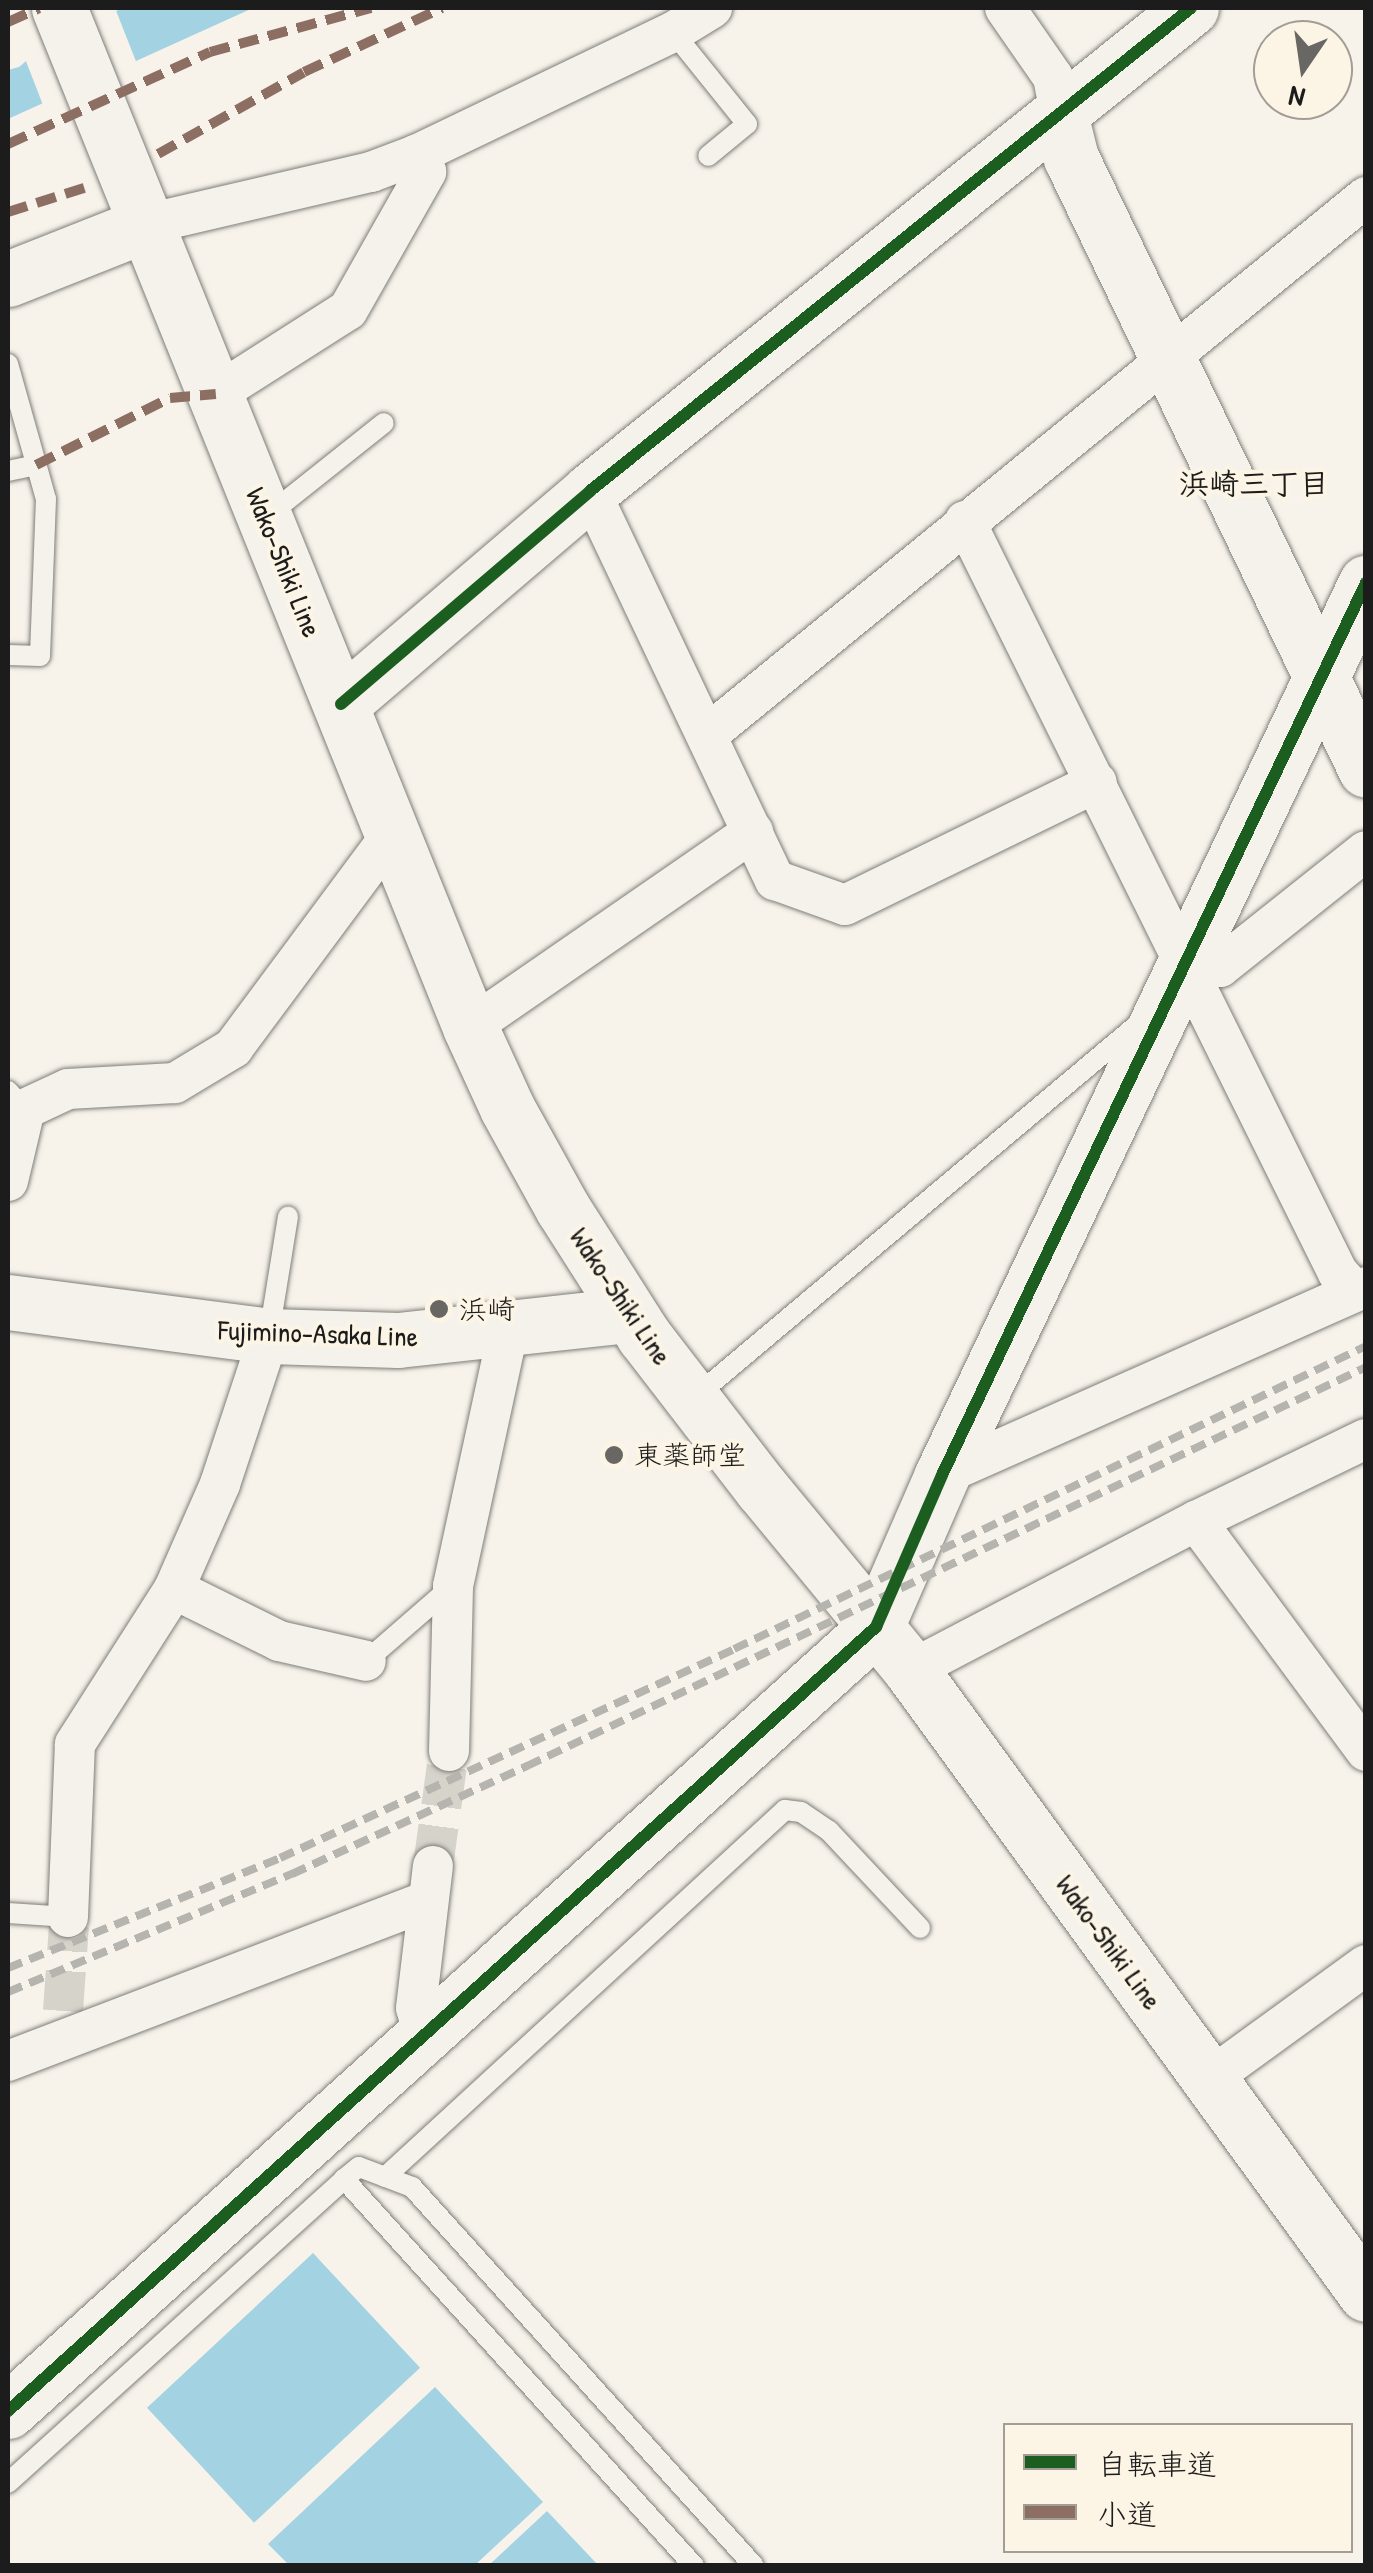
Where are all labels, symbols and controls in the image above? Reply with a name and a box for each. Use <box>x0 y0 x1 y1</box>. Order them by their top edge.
north arrow <box>1253 20 1353 120</box>
text: N <box>1285 77 1308 117</box>
district label: 浜崎三丁目 <box>1179 465 1329 501</box>
street label: Wako-Shiki Line <box>239 482 329 642</box>
street label: Wako-Shiki Line <box>563 1221 679 1371</box>
place label: 浜崎 <box>459 1292 515 1326</box>
marker: 浜崎 <box>428 1298 450 1320</box>
street label: Fujimino-Asaka Line <box>217 1313 419 1353</box>
place label: 東薬師堂 <box>634 1438 746 1472</box>
marker: 東薬師堂 <box>603 1444 625 1466</box>
street label: Wako-Shiki Line <box>1049 1868 1169 2016</box>
legend <box>1003 2423 1353 2553</box>
text: 自転車道 <box>1097 2444 1217 2484</box>
text: 小道 <box>1097 2494 1157 2534</box>

